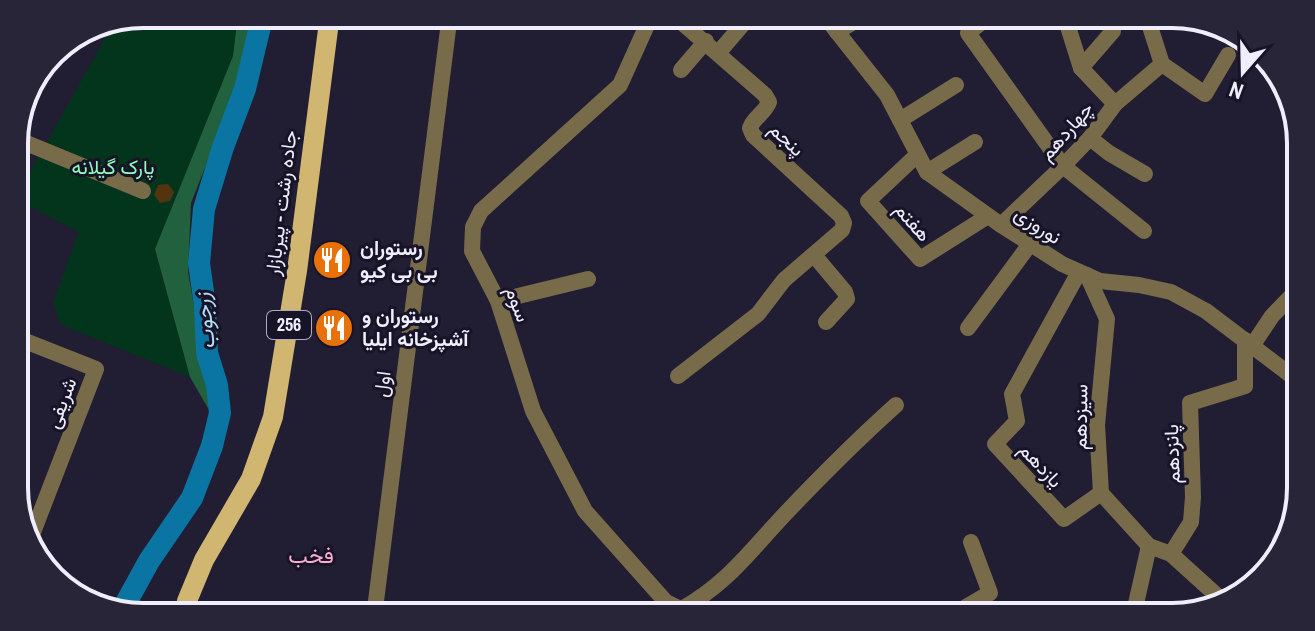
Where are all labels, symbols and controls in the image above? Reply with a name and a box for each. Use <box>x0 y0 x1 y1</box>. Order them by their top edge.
north arrow <box>1203 32 1283 112</box>
text: N <box>1225 74 1247 107</box>
street label: چهاردهم <box>1032 95 1100 167</box>
street label: پنجم <box>763 115 811 163</box>
street label: جاده رشت - پیربازار <box>258 129 304 278</box>
park label: پارک گیلانه <box>72 153 154 181</box>
street label: هفتم <box>889 196 938 247</box>
street label: نوروزی <box>1010 199 1067 250</box>
place label: رستوران بی بی کیو <box>360 234 438 284</box>
restaurant icon: رستوران بی بی کیو <box>311 239 353 281</box>
street label: سوم <box>499 282 538 326</box>
water label: زرجوب <box>186 290 222 351</box>
place label: رستوران و آشپزخانه ایلیا <box>362 302 470 353</box>
restaurant icon: رستوران و آشپزخانه ایلیا <box>313 307 355 349</box>
road number: 256 <box>267 311 311 339</box>
street label: اول <box>367 369 397 399</box>
street label: شریفی <box>38 373 83 432</box>
street label: سیزدهم <box>1065 384 1094 450</box>
street label: پانزدهم <box>1157 424 1187 484</box>
street label: یازدهم <box>1013 436 1069 493</box>
district label: فخب <box>288 540 334 570</box>

